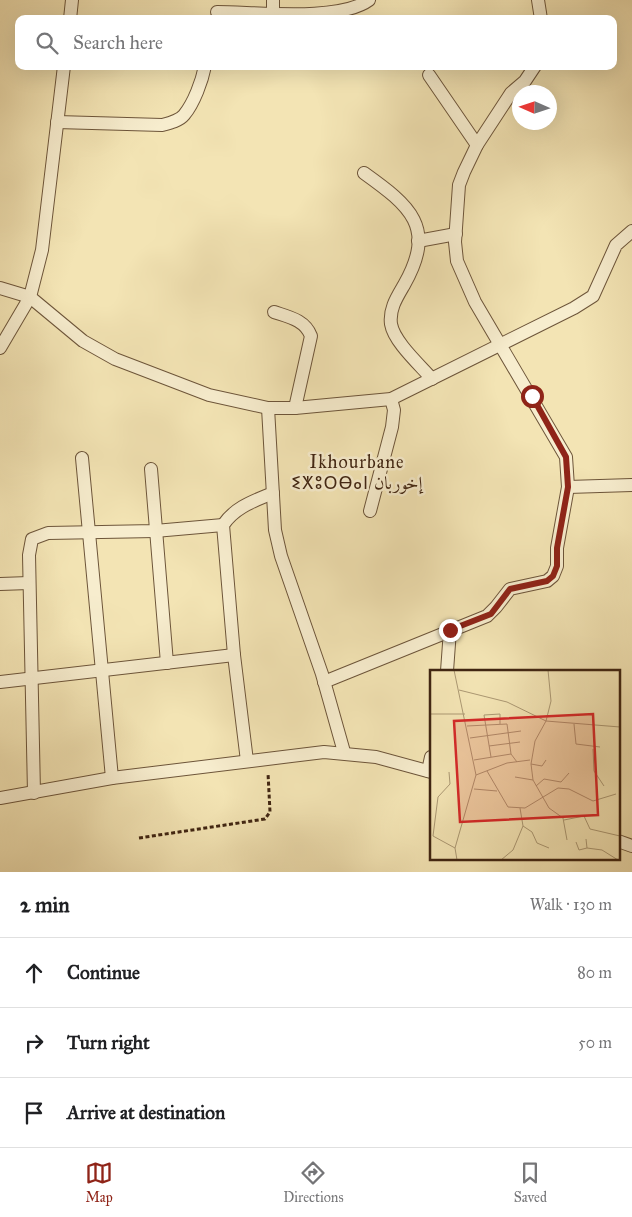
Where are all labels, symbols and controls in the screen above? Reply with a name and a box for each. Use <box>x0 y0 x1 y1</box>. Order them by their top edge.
search box <box>15 15 617 70</box>
icon: search <box>33 29 61 57</box>
text: Search here <box>73 31 163 54</box>
north arrow <box>512 85 557 130</box>
route start <box>521 385 544 408</box>
district label: Ikhourbane ⵉⵅⵓⵔⴱⴰⵏ إخوربان <box>292 451 423 494</box>
route end <box>439 619 462 642</box>
inset map <box>430 670 620 860</box>
text: 2 min <box>20 892 70 918</box>
text: Walk · 130 m <box>530 895 612 914</box>
icon: ahead <box>20 959 48 987</box>
text: Continue <box>67 961 140 984</box>
text: 80 m <box>577 963 612 982</box>
icon: right <box>20 1029 48 1057</box>
text: Turn right <box>67 1031 150 1054</box>
text: 50 m <box>578 1033 612 1052</box>
icon: arrive <box>20 1099 48 1127</box>
text: Arrive at destination <box>67 1101 225 1124</box>
tab: Map <box>85 1159 113 1206</box>
tab: Directions <box>283 1159 344 1206</box>
tab: Saved <box>514 1159 547 1206</box>

